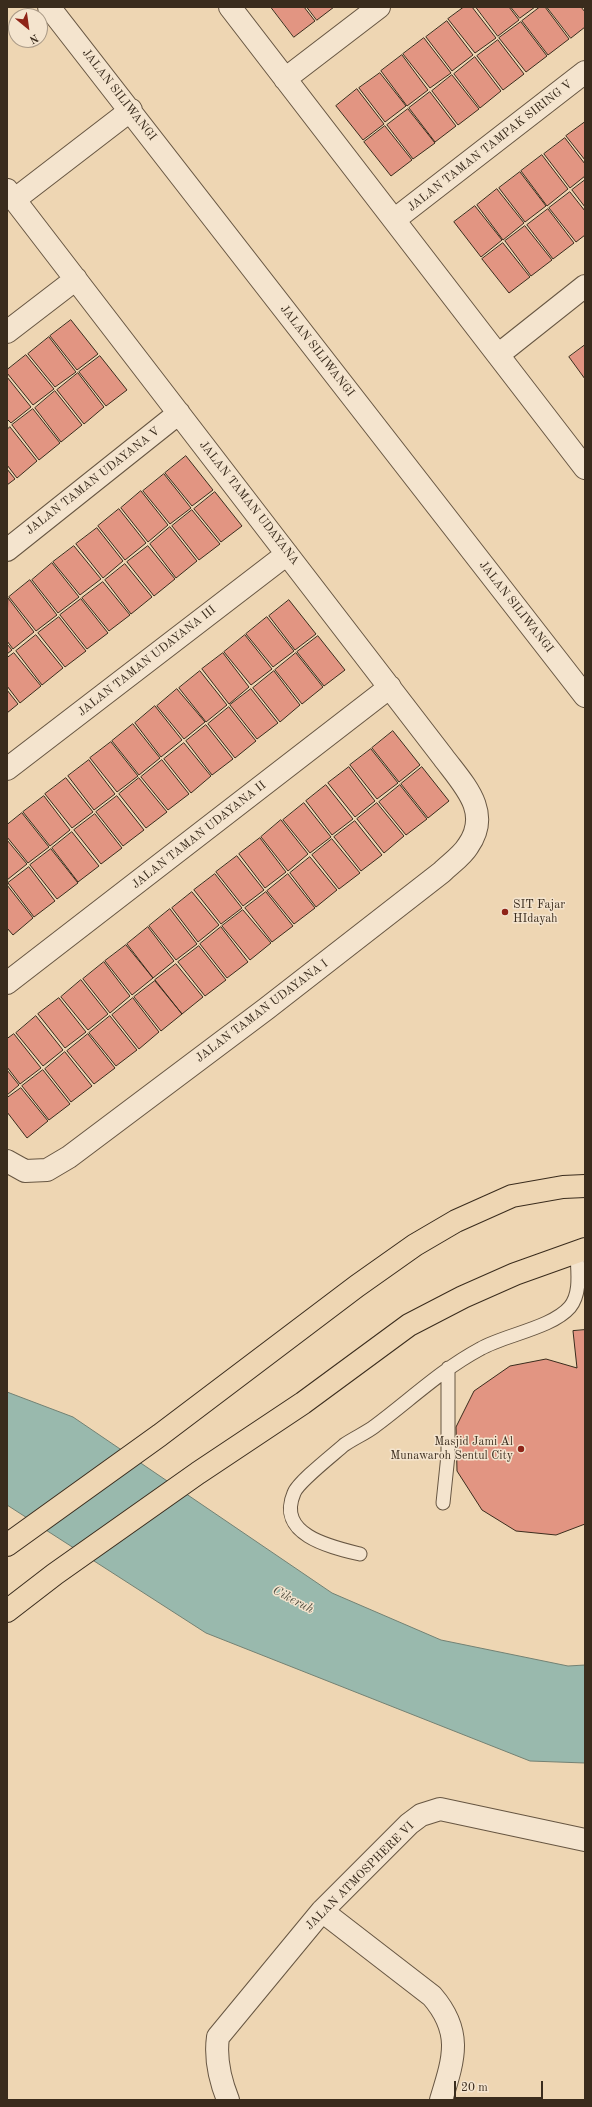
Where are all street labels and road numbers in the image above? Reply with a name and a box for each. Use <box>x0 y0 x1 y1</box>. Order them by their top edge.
street label: JALAN SILIWANGI <box>79 46 159 144</box>
street label: JALAN TAMAN TAMPAK SIRING V <box>405 77 575 215</box>
street label: JALAN SILIWANGI <box>277 302 357 400</box>
street label: JALAN TAMAN UDAYANA V <box>23 424 163 538</box>
street label: JALAN TAMAN UDAYANA <box>196 438 302 568</box>
street label: JALAN SILIWANGI <box>476 558 556 656</box>
street label: JALAN TAMAN UDAYANA III <box>75 603 219 719</box>
street label: JALAN TAMAN UDAYANA II <box>129 778 269 892</box>
street label: JALAN TAMAN UDAYANA I <box>193 957 331 1065</box>
street label: JALAN ATMOSPHERE VI <box>303 1819 417 1933</box>

